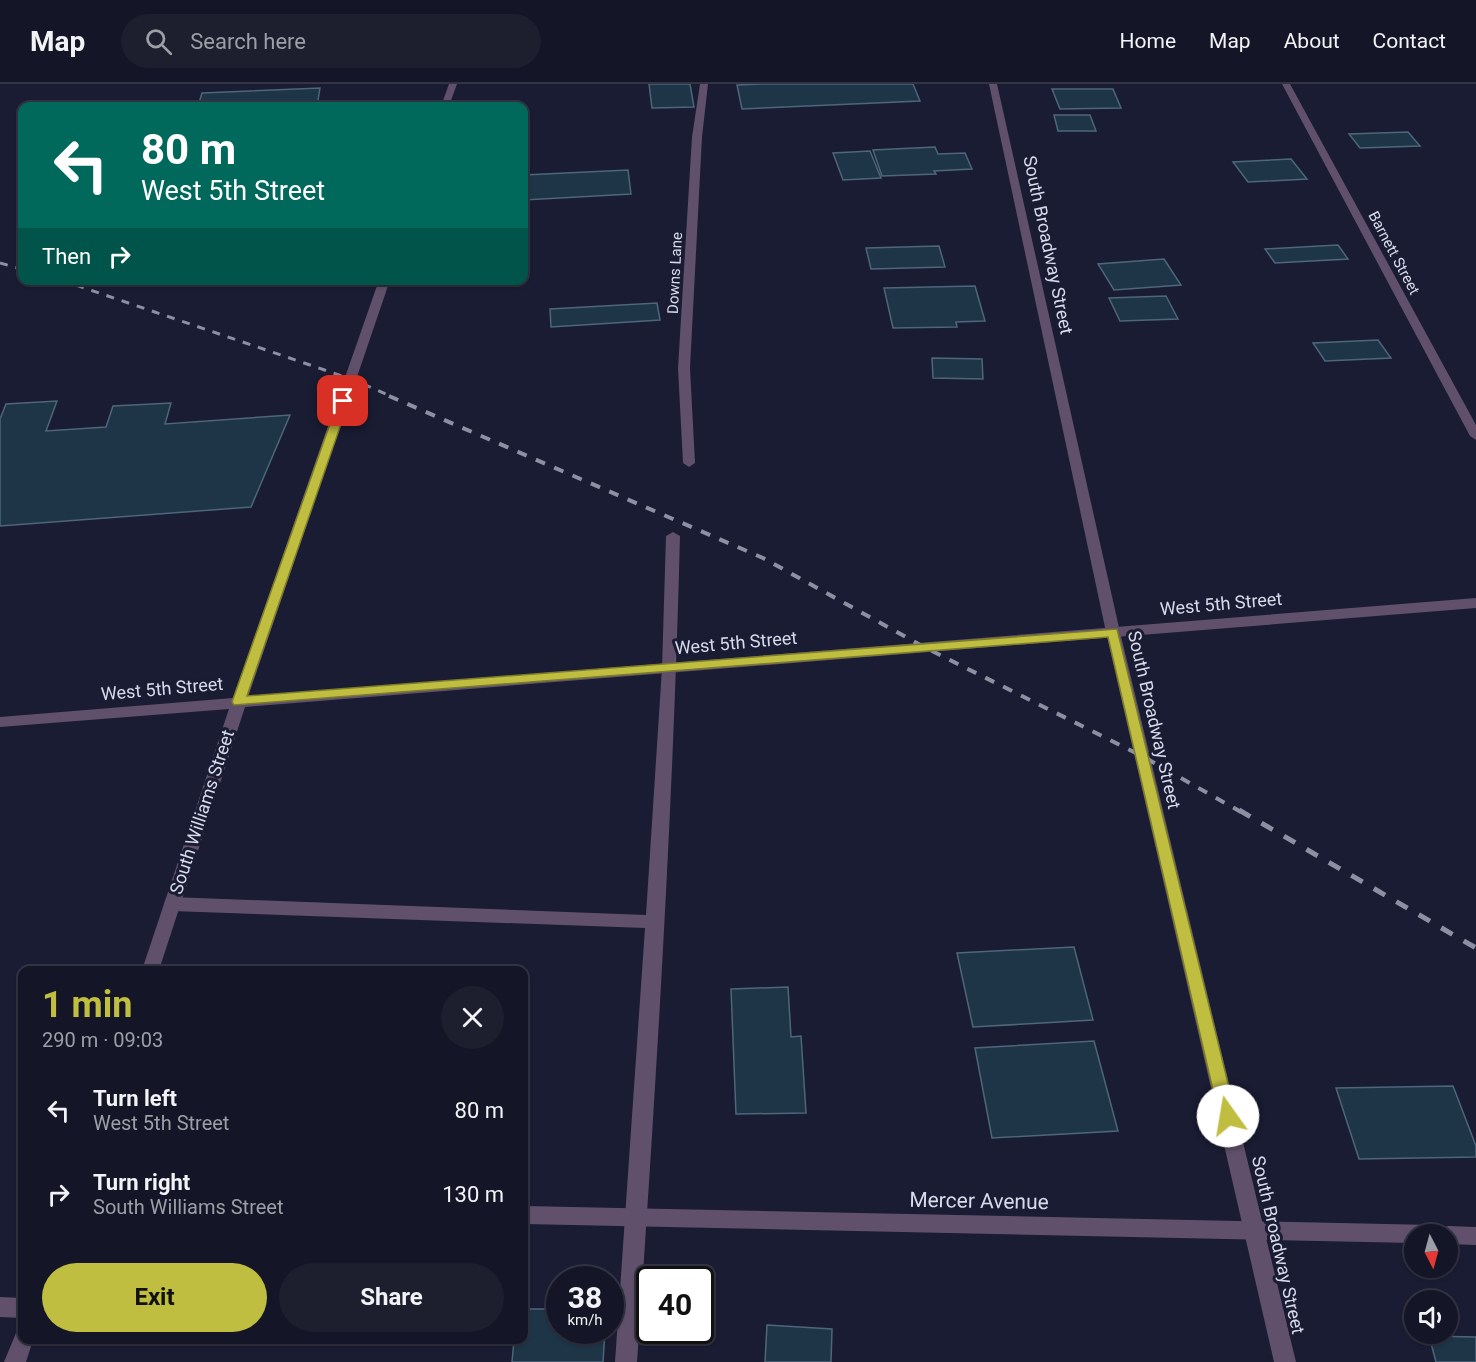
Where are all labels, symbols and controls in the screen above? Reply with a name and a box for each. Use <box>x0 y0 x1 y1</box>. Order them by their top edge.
search box <box>121 14 541 68</box>
text: Map <box>30 25 85 58</box>
icon: search <box>142 25 175 58</box>
text: Search here <box>190 29 306 54</box>
text: Home <box>1120 29 1176 53</box>
text: Map <box>1209 29 1251 53</box>
text: About <box>1284 29 1340 53</box>
text: Contact <box>1373 29 1446 53</box>
text: 80 m <box>141 125 236 174</box>
icon: left <box>42 126 120 204</box>
street label: South Broadway Street <box>1019 154 1078 336</box>
text: West 5th Street <box>141 175 325 207</box>
street label: Barnett Street <box>1364 208 1424 298</box>
street label: Downs Lane <box>664 232 686 314</box>
icon: right <box>103 240 136 273</box>
text: Then <box>42 244 91 269</box>
pin <box>317 375 368 426</box>
icon: arrive <box>326 384 359 417</box>
street label: West 5th Street <box>1159 588 1283 619</box>
street label: West 5th Street <box>674 627 798 658</box>
street label: South Broadway Street <box>1124 629 1185 811</box>
street label: West 5th Street <box>100 673 224 704</box>
street label: South Williams Street <box>165 727 238 897</box>
text: 1 min <box>42 984 133 1026</box>
button: close <box>441 986 504 1049</box>
text: 290 m · 09:03 <box>42 1028 163 1052</box>
position arrow <box>1196 1084 1260 1148</box>
text: Turn left <box>93 1086 177 1111</box>
icon: left <box>42 1094 75 1127</box>
text: 80 m <box>455 1098 504 1123</box>
text: West 5th Street <box>93 1111 229 1135</box>
street label: South Broadway Street <box>1248 1154 1309 1336</box>
text: Turn right <box>93 1170 190 1195</box>
icon: right <box>42 1178 75 1211</box>
text: 130 m <box>442 1182 504 1207</box>
street label: Mercer Avenue <box>909 1188 1049 1214</box>
text: South Williams Street <box>93 1195 284 1219</box>
north arrow <box>1404 1224 1458 1278</box>
map controls <box>1404 1224 1458 1344</box>
button: Exit <box>42 1263 267 1332</box>
button: Share <box>279 1263 504 1332</box>
speed limit sign: 40 <box>636 1266 714 1344</box>
text: 38 <box>568 1280 602 1315</box>
button: sound <box>1404 1290 1458 1344</box>
text: km/h <box>567 1311 603 1329</box>

